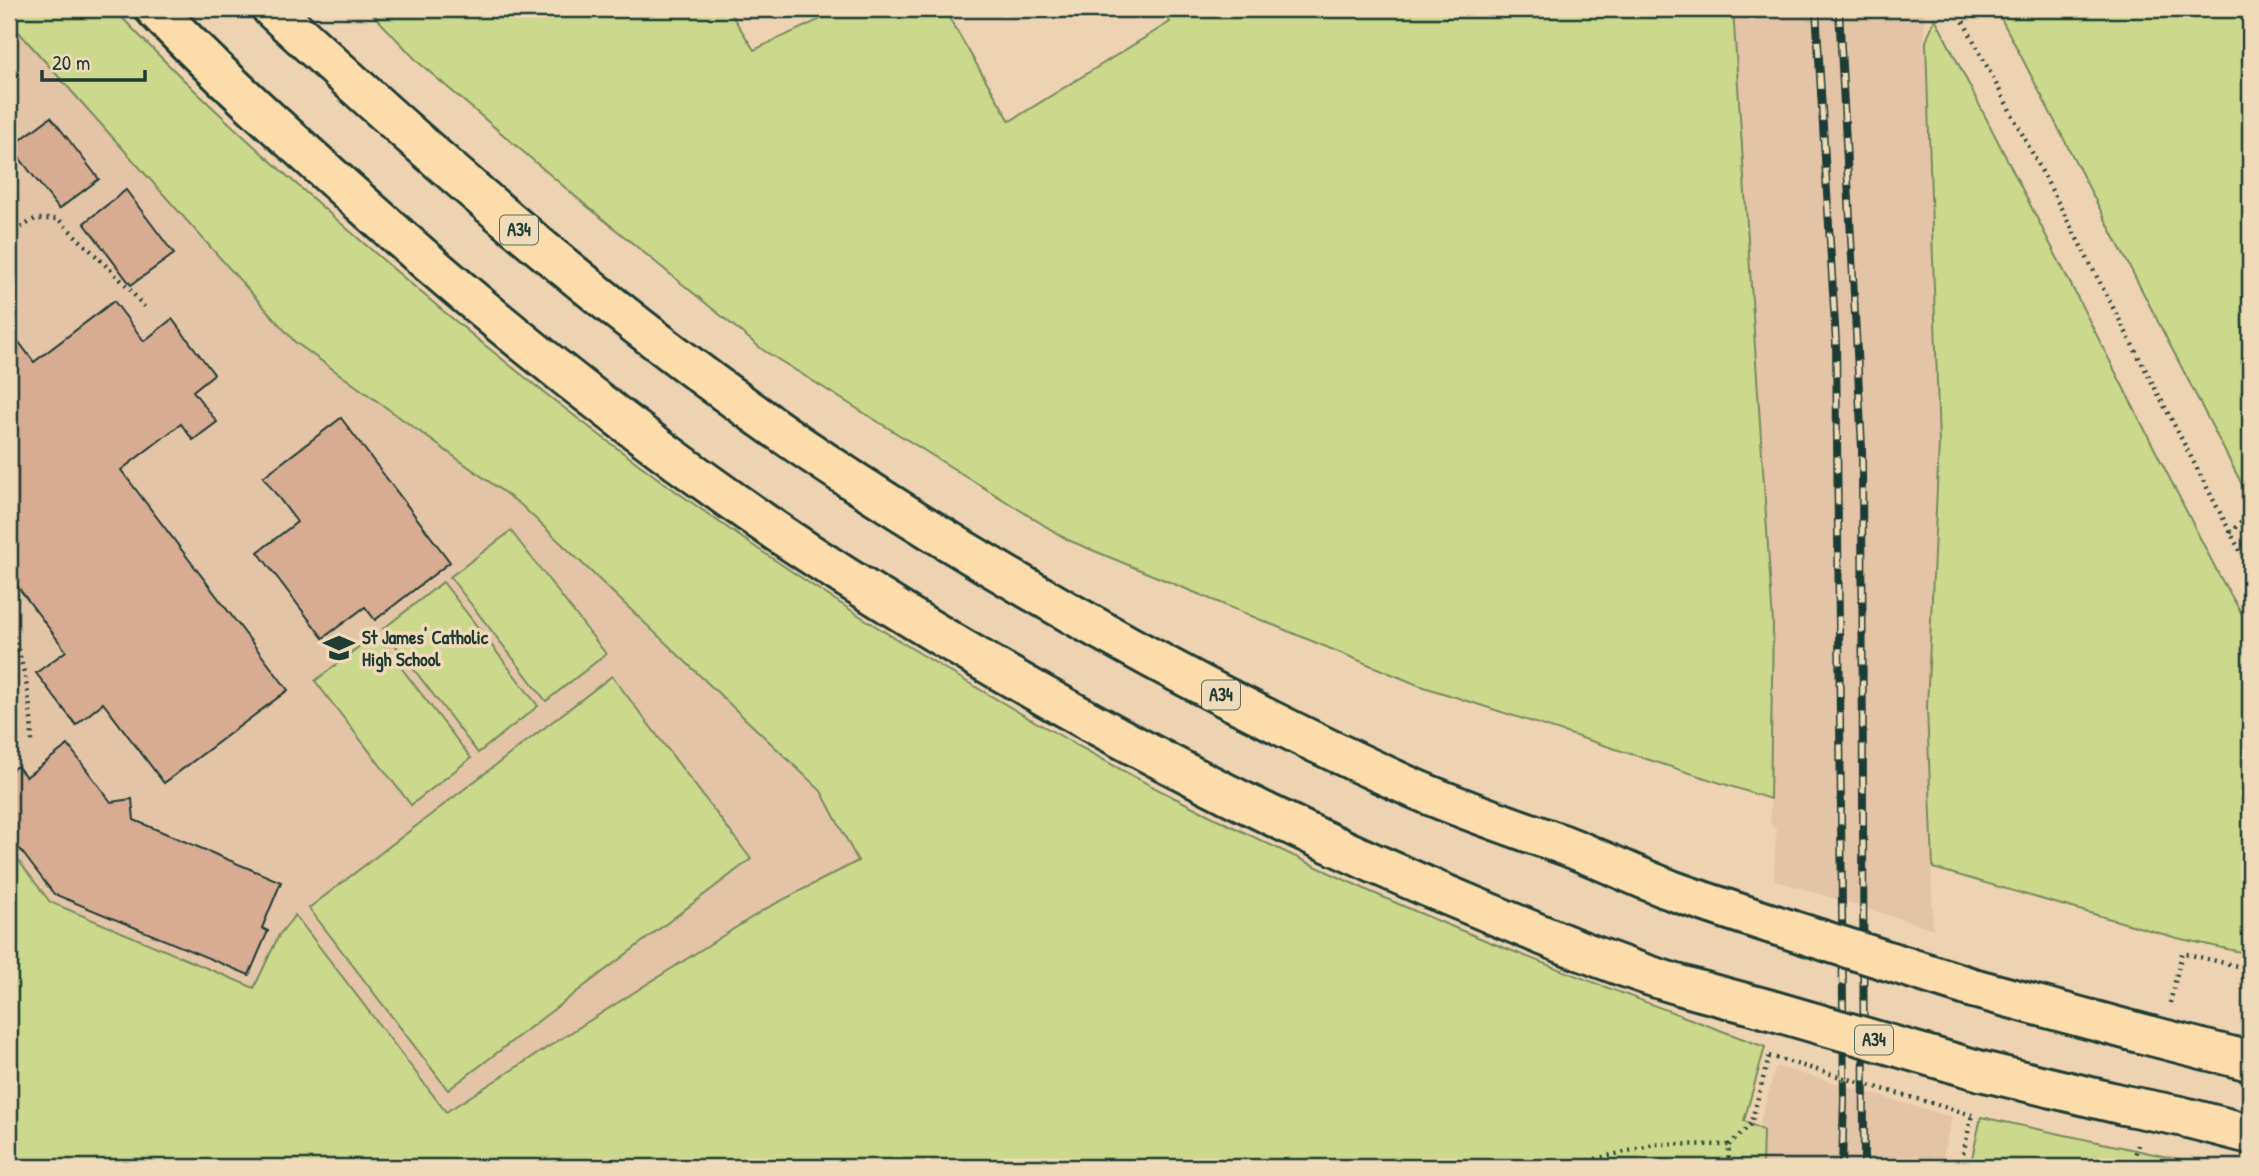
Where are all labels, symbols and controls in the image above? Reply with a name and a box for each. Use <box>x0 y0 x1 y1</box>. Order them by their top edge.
scale bar <box>42 38 145 82</box>
text: 20 m <box>52 48 90 77</box>
road number: A34 <box>500 215 538 244</box>
place label: St James' Catholic High School <box>362 624 489 673</box>
school or university icon: St James' Catholic High School <box>322 631 356 665</box>
road number: A34 <box>1202 680 1240 710</box>
road number: A34 <box>1855 1026 1893 1055</box>

